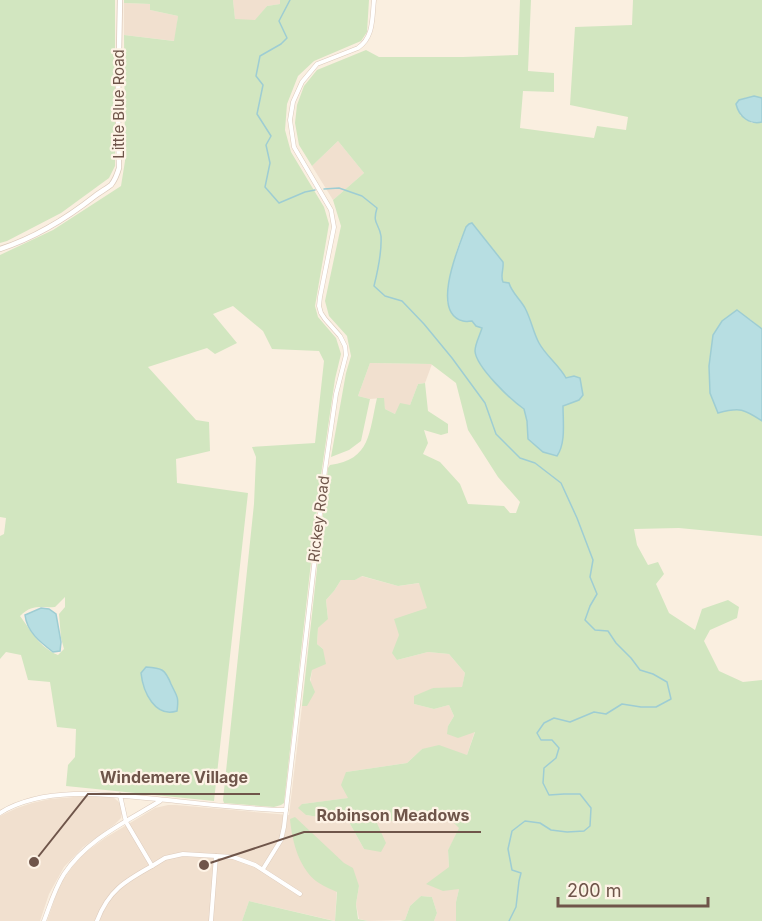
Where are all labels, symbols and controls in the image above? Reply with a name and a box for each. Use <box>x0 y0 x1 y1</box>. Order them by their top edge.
street label: Little Blue Road <box>109 49 128 159</box>
street label: Rickey Road <box>304 475 333 563</box>
callout: Windemere Village <box>88 760 260 794</box>
text: Windemere Village <box>100 767 248 787</box>
callout: Robinson Meadows <box>304 798 481 832</box>
text: Robinson Meadows <box>316 805 470 825</box>
scale bar <box>558 870 708 908</box>
text: 200 m <box>567 880 622 901</box>

